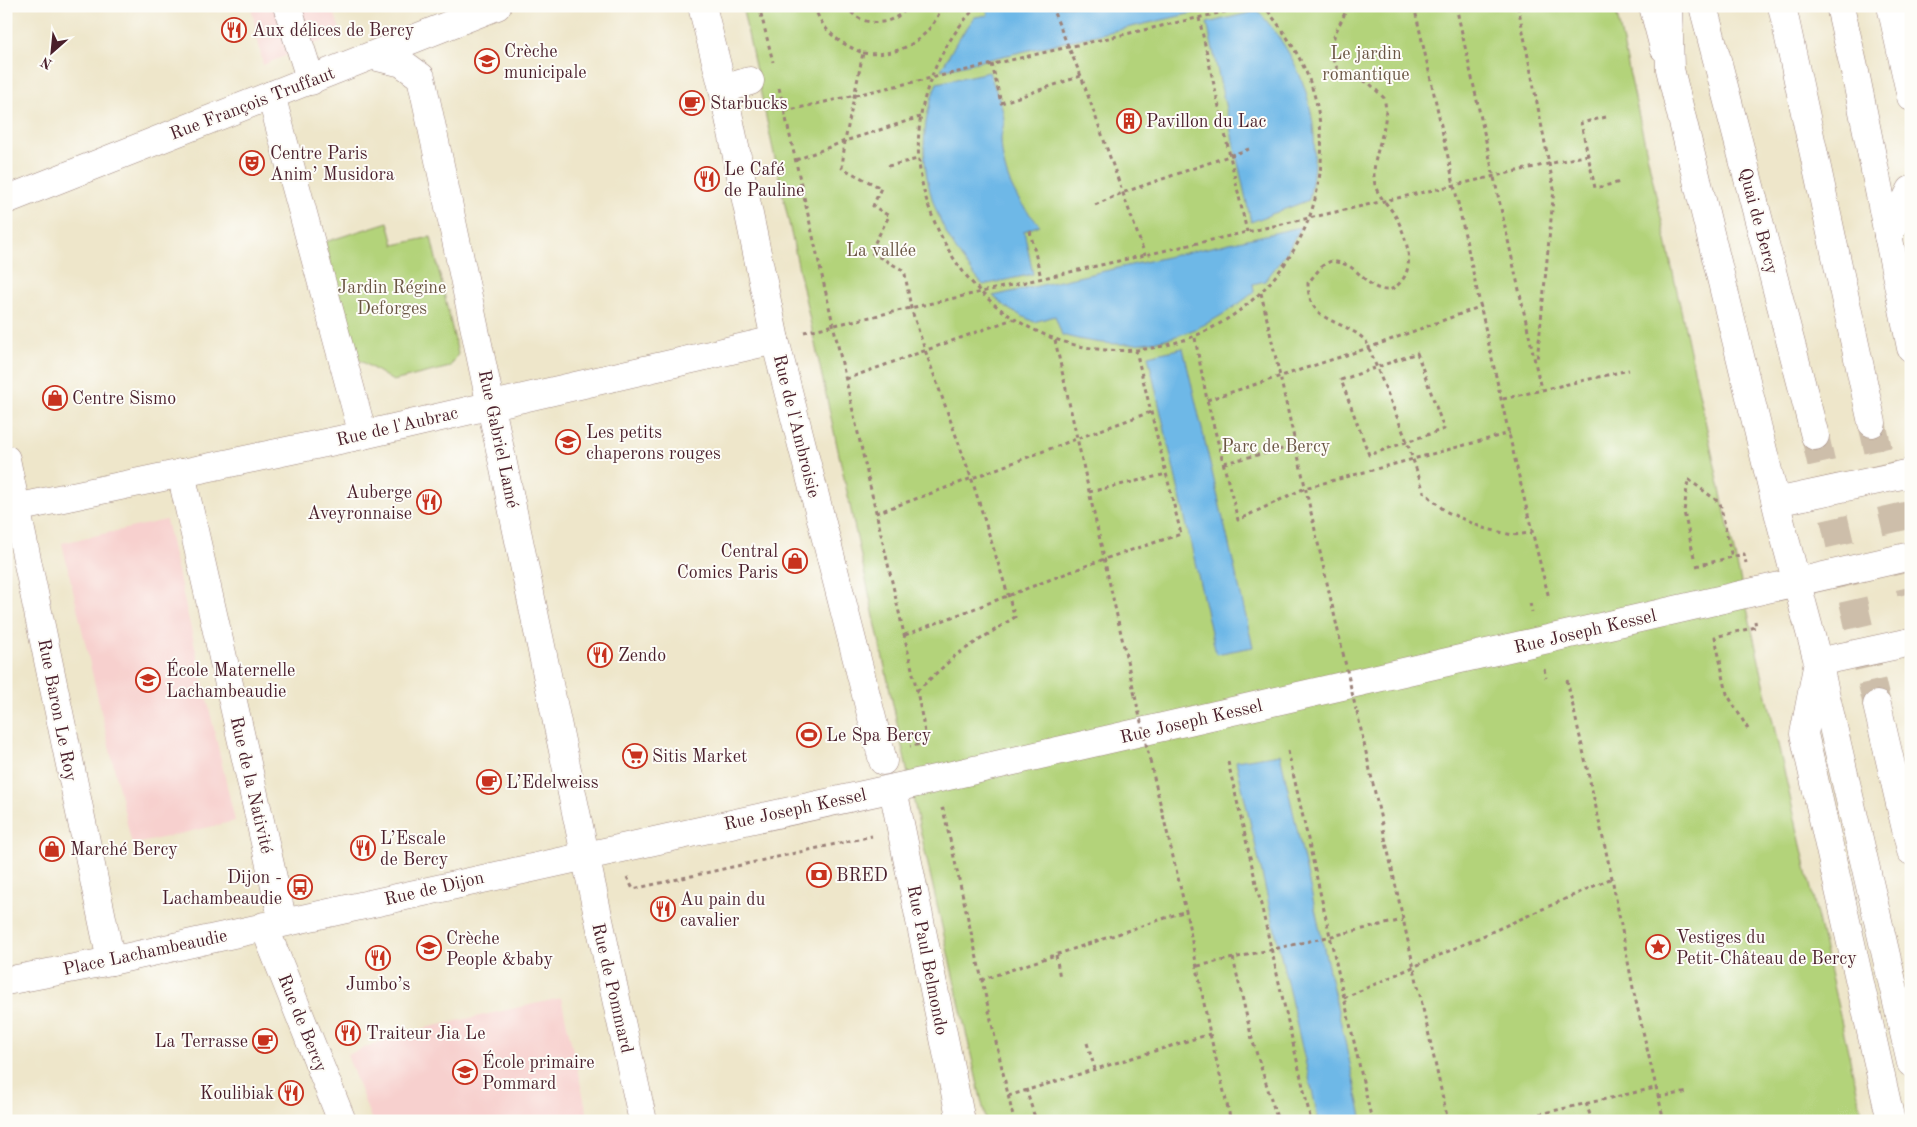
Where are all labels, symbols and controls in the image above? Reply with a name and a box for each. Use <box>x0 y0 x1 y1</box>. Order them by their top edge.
restaurant icon: Aux délices de Bercy <box>221 17 247 43</box>
place label: Aux délices de Bercy <box>252 22 415 40</box>
north arrow <box>28 28 78 78</box>
place label: Crèche municipale <box>504 43 587 82</box>
park label: Le jardin romantique <box>1322 45 1410 84</box>
school or university icon: Crèche municipale <box>474 48 500 74</box>
text: N <box>38 54 54 71</box>
street label: Rue François Truffaut <box>167 64 337 144</box>
cafe icon: Starbucks <box>679 90 705 116</box>
place label: Starbucks <box>710 95 788 113</box>
building icon: Pavillon du Lac <box>1116 108 1142 134</box>
place label: Pavillon du Lac <box>1146 113 1267 131</box>
place label: Centre Paris Anim’ Musidora <box>270 145 395 184</box>
theatre icon: Centre Paris Anim’ Musidora <box>239 150 265 176</box>
place label: Le Café de Pauline <box>724 161 804 200</box>
restaurant icon: Le Café de Pauline <box>694 166 720 192</box>
street label: Quai de Bercy <box>1735 166 1781 277</box>
park label: La vallée <box>846 242 916 260</box>
park label: Jardin Régine Deforges <box>338 279 446 318</box>
street label: Rue de l'Ambroisie <box>770 353 823 500</box>
street label: Rue Gabriel Lamé <box>475 368 521 510</box>
shop icon: Centre Sismo <box>42 385 68 411</box>
place label: Centre Sismo <box>72 390 176 408</box>
street label: Rue de l'Aubrac <box>335 404 460 450</box>
place label: Les petits chaperons rouges <box>586 424 721 463</box>
school or university icon: Les petits chaperons rouges <box>555 429 581 455</box>
park label: Parc de Bercy <box>1222 438 1331 456</box>
place label: Auberge Aveyronnaise <box>307 484 412 523</box>
restaurant icon: Auberge Aveyronnaise <box>416 489 442 515</box>
place label: Central Comics Paris <box>677 543 778 582</box>
shop icon: Central Comics Paris <box>782 548 808 574</box>
street label: Rue Joseph Kessel <box>1512 607 1658 657</box>
street label: Rue Baron Le Roy <box>34 637 80 783</box>
restaurant icon: Zendo <box>587 642 613 668</box>
place label: Zendo <box>618 647 666 665</box>
place label: École Maternelle Lachambeaudie <box>166 658 295 701</box>
school or university icon: École Maternelle Lachambeaudie <box>135 667 161 693</box>
street label: Rue Joseph Kessel <box>1118 697 1264 747</box>
street label: Rue de la Nativité <box>226 715 276 856</box>
sports icon: Le Spa Bercy <box>796 722 822 748</box>
place label: Le Spa Bercy <box>826 727 932 745</box>
supermarket icon: Sitis Market <box>622 743 648 769</box>
place label: Sitis Market <box>652 748 747 766</box>
cafe icon: L’Edelweiss <box>476 769 502 795</box>
place label: L’Edelweiss <box>506 774 599 792</box>
street label: Rue Joseph Kessel <box>722 786 868 834</box>
place label: L’Escale de Bercy <box>380 830 449 869</box>
restaurant icon: L’Escale de Bercy <box>350 835 376 861</box>
shop icon: Marché Bercy <box>39 836 65 862</box>
place label: Marché Bercy <box>70 841 178 859</box>
bank icon: BRED <box>806 862 832 888</box>
place label: BRED <box>836 867 888 885</box>
place label: Dijon - Lachambeaudie <box>162 869 282 908</box>
street label: Rue de Dijon <box>383 869 486 909</box>
bus stop icon: Dijon - Lachambeaudie <box>287 874 313 900</box>
street label: Rue Paul Belmondo <box>904 884 950 1037</box>
place label: Au pain du cavalier <box>680 891 766 930</box>
restaurant icon: Au pain du cavalier <box>650 896 676 922</box>
street label: Rue de Pommard <box>588 921 636 1055</box>
street label: Place Lachambeaudie <box>61 927 229 979</box>
place label: Vestiges du Petit-Château de Bercy <box>1676 929 1857 968</box>
place label: Crèche People &baby <box>446 930 553 969</box>
place icon: Vestiges du Petit-Château de Bercy <box>1645 934 1671 960</box>
school or university icon: Crèche People &baby <box>416 935 442 961</box>
restaurant icon: Jumbo’s <box>365 945 391 971</box>
street label: Rue de Bercy <box>274 972 330 1075</box>
place label: Jumbo’s <box>346 976 410 994</box>
restaurant icon: Traiteur Jia Le <box>335 1020 361 1046</box>
place label: Traiteur Jia Le <box>366 1025 485 1043</box>
cafe icon: La Terrasse <box>252 1028 278 1054</box>
place label: La Terrasse <box>155 1033 248 1051</box>
place label: École primaire Pommard <box>482 1050 595 1093</box>
school or university icon: École primaire Pommard <box>452 1059 478 1085</box>
restaurant icon: Koulibiak <box>278 1080 304 1106</box>
place label: Koulibiak <box>200 1085 274 1103</box>

